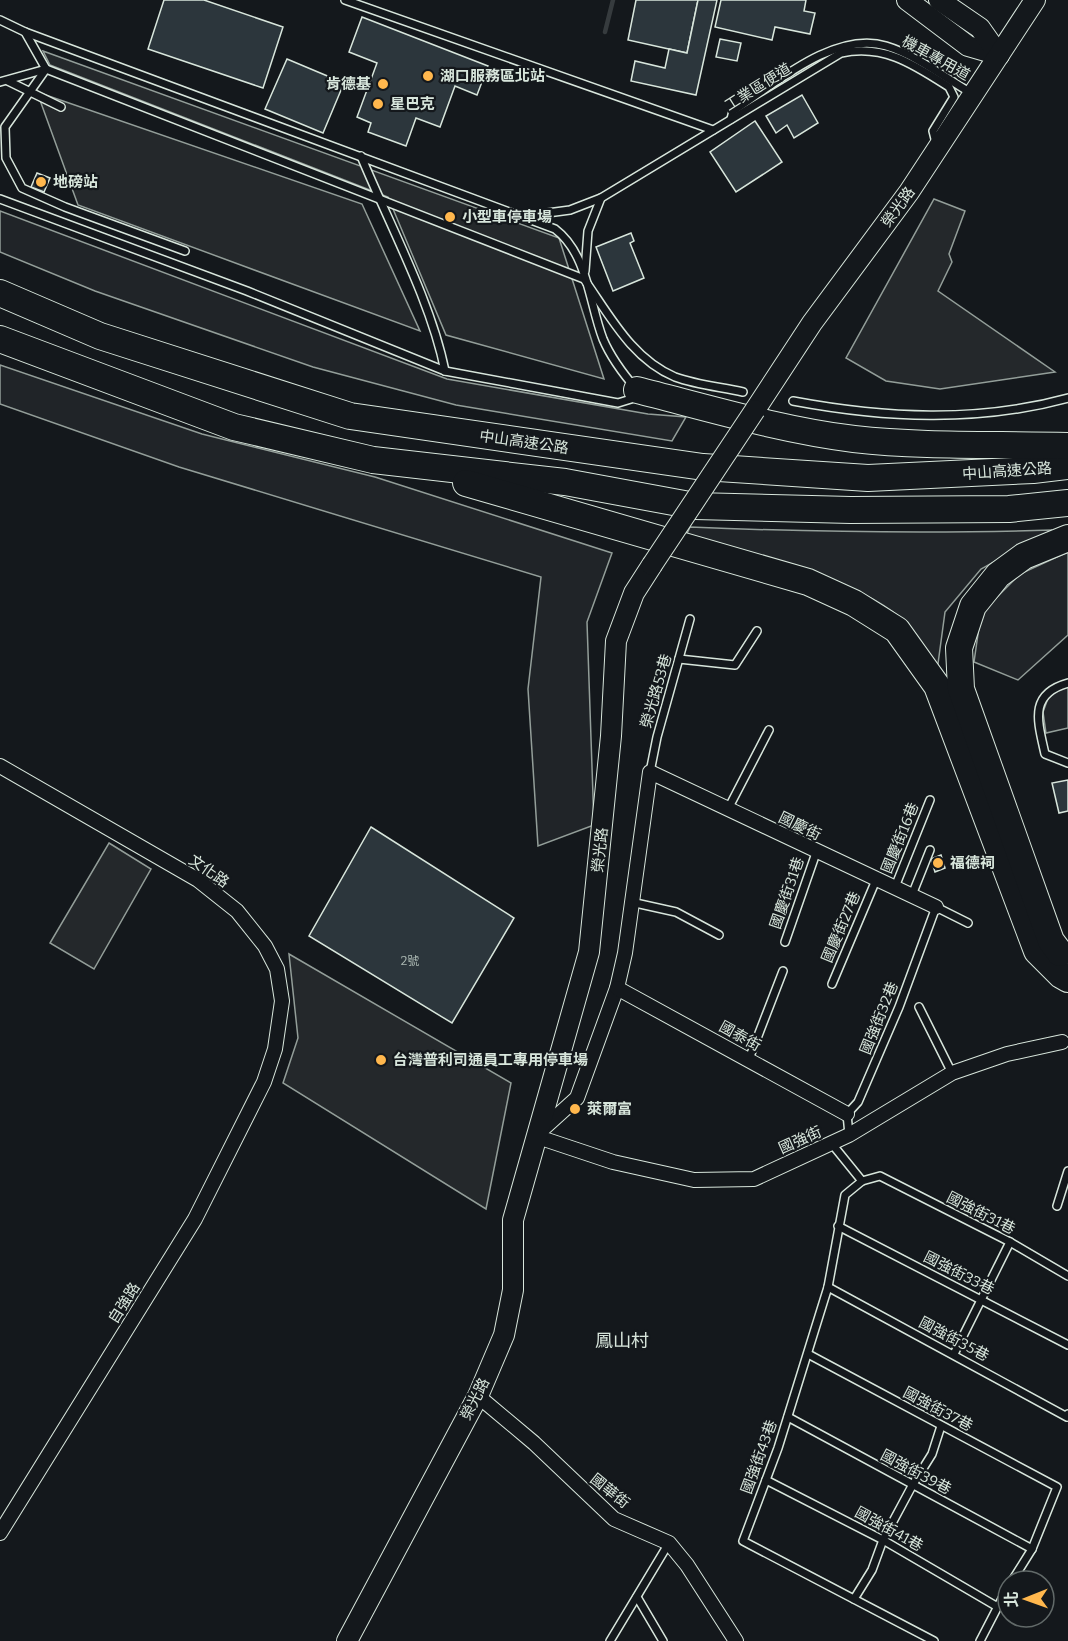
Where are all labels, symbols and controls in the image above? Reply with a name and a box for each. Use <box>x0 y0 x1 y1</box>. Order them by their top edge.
street label: 機車專用道 <box>899 32 973 84</box>
street label: 工業區便道 <box>721 59 795 115</box>
place label: 湖口服務區北站 <box>440 67 545 85</box>
marker: 湖口服務區北站 <box>421 69 435 83</box>
place label: 肯德基 <box>326 75 371 93</box>
marker: 肯德基 <box>376 77 390 91</box>
place label: 星巴克 <box>390 95 435 113</box>
marker: 星巴克 <box>371 97 385 111</box>
place label: 地磅站 <box>53 173 98 191</box>
marker: 地磅站 <box>34 175 48 189</box>
street label: 榮光路 <box>877 184 919 230</box>
place label: 小型車停車場 <box>462 208 552 226</box>
marker: 小型車停車場 <box>443 210 457 224</box>
street label: 中山高速公路 <box>478 427 570 457</box>
street label: 中山高速公路 <box>961 459 1053 483</box>
street label: 榮光路53巷 <box>637 652 675 730</box>
street label: 國慶街16巷 <box>878 800 922 876</box>
street label: 國慶街 <box>776 808 824 844</box>
street label: 榮光路 <box>589 827 611 873</box>
street label: 文化路 <box>185 851 233 891</box>
place label: 福德祠 <box>950 854 995 872</box>
street label: 國慶街31巷 <box>766 855 808 931</box>
marker: 福德祠 <box>931 856 945 870</box>
street label: 國慶街27巷 <box>818 889 864 965</box>
house number: 2號 <box>401 954 419 968</box>
street label: 國強街32巷 <box>856 979 902 1057</box>
street label: 國泰街 <box>716 1017 764 1055</box>
place label: 台灣普利司通員工專用停車場 <box>393 1051 588 1069</box>
marker: 台灣普利司通員工專用停車場 <box>374 1053 388 1067</box>
place label: 萊爾富 <box>587 1100 632 1118</box>
marker: 萊爾富 <box>568 1102 582 1116</box>
street label: 國強街 <box>776 1123 824 1157</box>
street label: 國強街31巷 <box>944 1188 1018 1238</box>
street label: 國強街33巷 <box>921 1248 997 1298</box>
street label: 自強路 <box>104 1279 144 1327</box>
street label: 國強街35巷 <box>916 1313 992 1365</box>
district label: 鳳山村 <box>595 1330 649 1352</box>
street label: 榮光路 <box>457 1375 493 1423</box>
street label: 國強街37巷 <box>900 1383 976 1435</box>
street label: 國強街43巷 <box>737 1418 781 1496</box>
street label: 國強街39巷 <box>878 1446 954 1498</box>
street label: 國華街 <box>587 1470 633 1512</box>
street label: 國強街41巷 <box>852 1503 926 1555</box>
north arrow <box>996 1569 1056 1629</box>
text: 北 <box>1002 1591 1021 1607</box>

